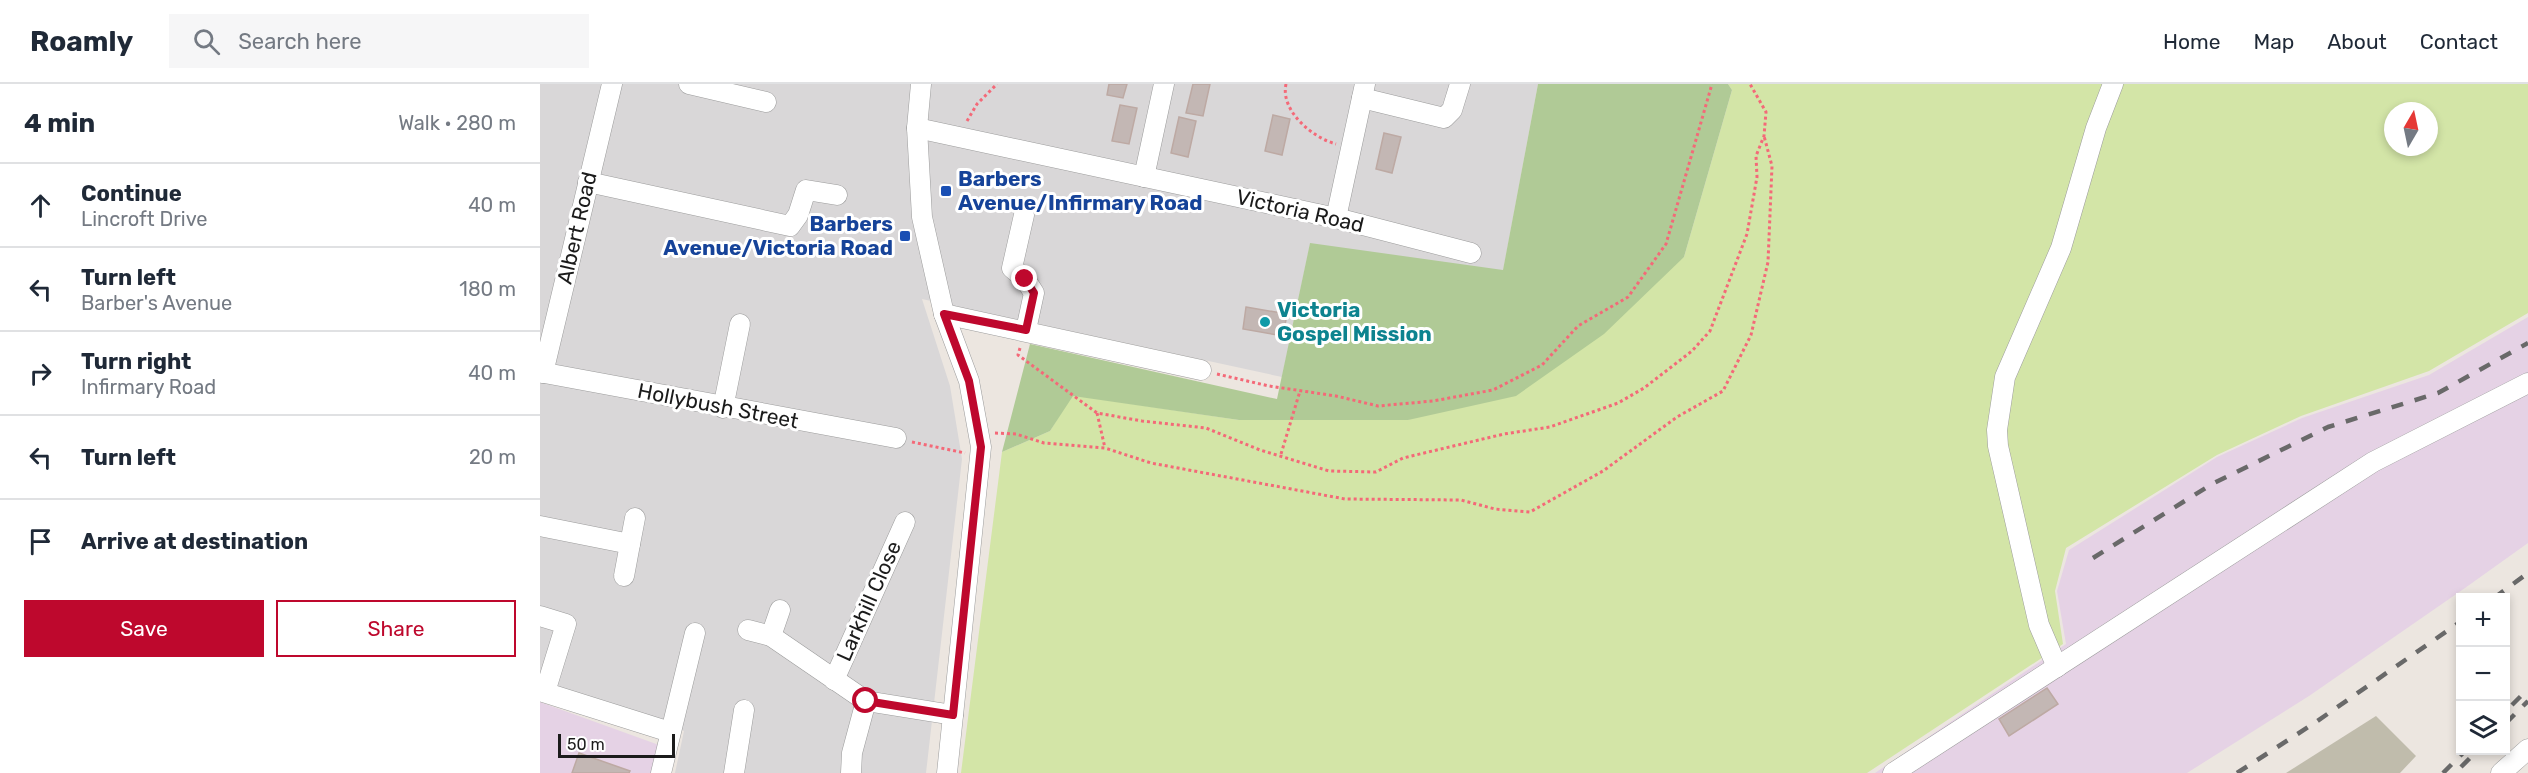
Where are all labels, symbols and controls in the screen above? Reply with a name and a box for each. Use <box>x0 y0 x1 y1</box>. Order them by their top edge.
search box <box>169 14 589 68</box>
text: Roamly <box>30 25 133 58</box>
icon: search <box>190 25 223 58</box>
text: Search here <box>238 28 362 55</box>
text: Home <box>2163 29 2220 54</box>
text: Map <box>2253 29 2294 54</box>
text: About <box>2327 29 2387 54</box>
text: Contact <box>2420 29 2498 54</box>
north arrow <box>2384 102 2438 156</box>
text: 4 min <box>24 108 95 139</box>
text: Walk · 280 m <box>398 111 516 135</box>
place label: Barbers Avenue/Infirmary Road <box>958 166 1202 215</box>
street label: Albert Road <box>551 169 602 286</box>
text: Continue <box>81 180 182 207</box>
marker: Barbers Avenue/Infirmary Road <box>939 184 953 198</box>
street label: Victoria Road <box>1234 184 1366 237</box>
icon: ahead <box>24 189 57 222</box>
text: 40 m <box>468 193 516 217</box>
text: Lincroft Drive <box>81 207 208 231</box>
place label: Barbers Avenue/Victoria Road <box>663 211 893 260</box>
marker: Barbers Avenue/Victoria Road <box>898 229 912 243</box>
text: Turn left <box>81 264 176 291</box>
route end <box>1011 265 1037 291</box>
icon: left <box>24 273 57 306</box>
text: 180 m <box>459 277 516 301</box>
text: Barber's Avenue <box>81 291 232 315</box>
place label: Victoria Gospel Mission <box>1277 297 1432 346</box>
marker: Victoria Gospel Mission <box>1258 315 1272 329</box>
text: Turn right <box>81 348 191 375</box>
icon: right <box>24 357 57 390</box>
text: 40 m <box>468 361 516 385</box>
text: Infirmary Road <box>81 375 216 399</box>
street label: Hollybush Street <box>636 378 801 433</box>
icon: left <box>24 441 57 474</box>
text: Turn left <box>81 444 176 471</box>
text: 20 m <box>469 445 516 469</box>
icon: arrive <box>24 525 57 558</box>
text: Arrive at destination <box>81 528 308 555</box>
street label: Larkhill Close <box>831 537 906 665</box>
map controls <box>2456 593 2510 755</box>
button: + <box>2456 593 2510 647</box>
button: Save <box>24 600 264 657</box>
button: Share <box>276 600 516 657</box>
button: − <box>2456 647 2510 701</box>
route start <box>852 687 878 713</box>
button: layers <box>2456 701 2510 755</box>
scale bar <box>558 731 675 758</box>
text: 50 m <box>567 735 605 754</box>

